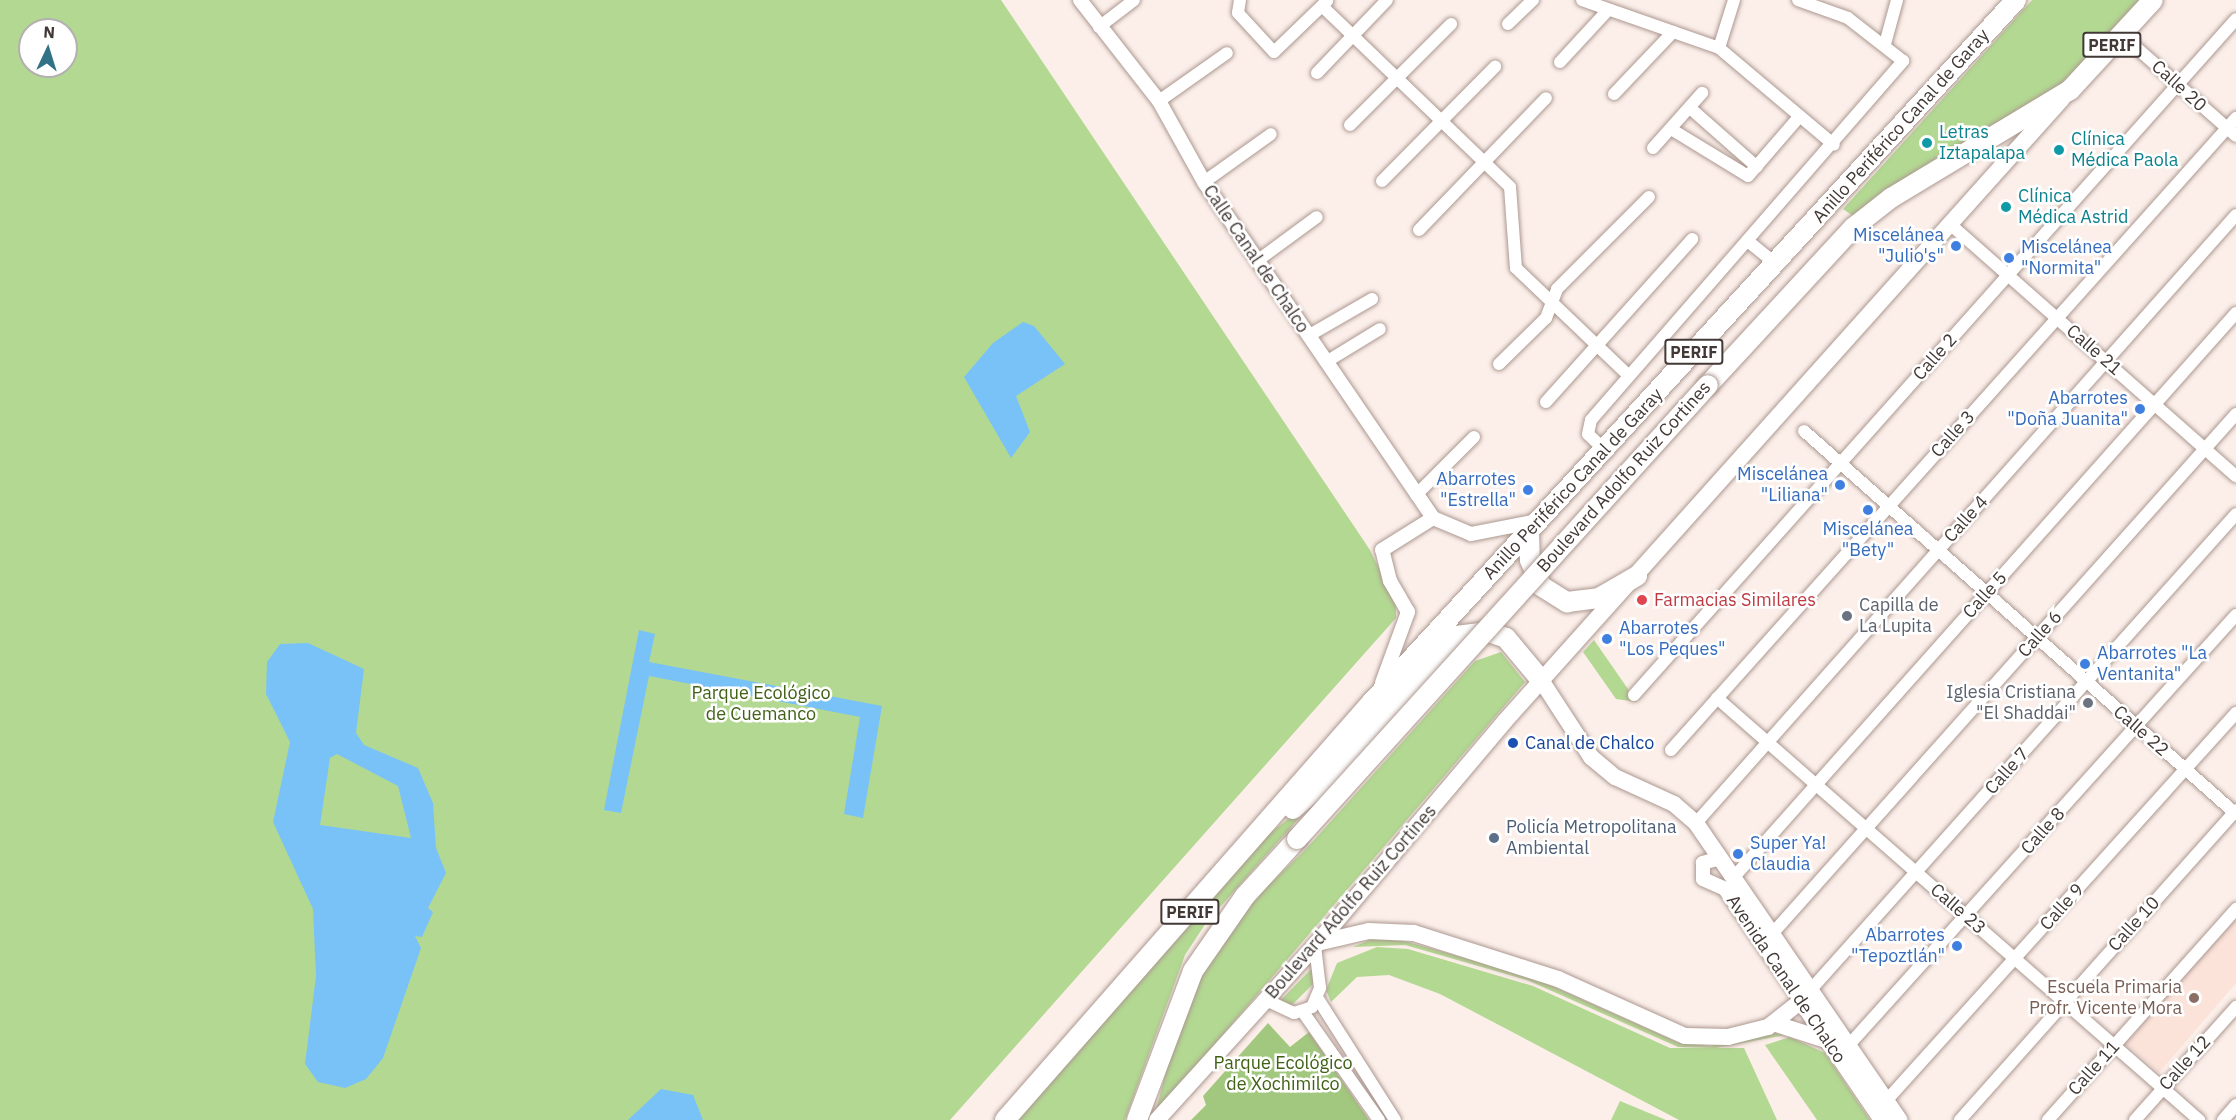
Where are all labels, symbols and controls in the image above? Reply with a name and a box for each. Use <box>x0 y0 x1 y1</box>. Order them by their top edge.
north arrow <box>18 18 78 78</box>
text: N <box>43 22 56 42</box>
street label: Anillo Periférico Canal de Garay <box>1808 25 1994 227</box>
road number: PERIF <box>2082 32 2142 58</box>
street label: Calle 20 <box>2147 56 2211 116</box>
place label: Letras Iztapalapa <box>1939 122 2025 164</box>
place label: Clínica Médica Paola <box>2071 129 2178 172</box>
marker: Letras Iztapalapa <box>1920 136 1934 150</box>
marker: Clínica Médica Paola <box>2052 143 2066 157</box>
street label: Calle Canal de Chalco <box>1198 181 1314 337</box>
place label: Clínica Médica Astrid <box>2018 186 2128 228</box>
marker: Clínica Médica Astrid <box>1999 200 2013 214</box>
place label: Miscelánea "Julio's" <box>1853 225 1944 268</box>
place label: Miscelánea "Normita" <box>2021 237 2112 280</box>
marker: Miscelánea "Julio's" <box>1949 239 1963 253</box>
marker: Miscelánea "Normita" <box>2002 251 2016 265</box>
street label: Calle 21 <box>2062 320 2126 380</box>
street label: Calle 2 <box>1908 329 1962 385</box>
road number: PERIF <box>1664 339 1724 365</box>
street label: Boulevard Adolfo Ruiz Cortines <box>1532 377 1716 577</box>
street label: Anillo Periférico Canal de Garay <box>1479 384 1667 584</box>
place label: Abarrotes "Doña Juanita" <box>2007 388 2128 430</box>
marker: Abarrotes "Doña Juanita" <box>2133 402 2147 416</box>
street label: Calle 3 <box>1926 406 1980 462</box>
place label: Miscelánea "Liliana" <box>1737 464 1828 506</box>
place label: Abarrotes "Estrella" <box>1436 469 1516 512</box>
marker: Miscelánea "Liliana" <box>1833 478 1847 492</box>
marker: Abarrotes "Estrella" <box>1521 483 1535 497</box>
street label: Calle 4 <box>1939 491 1993 547</box>
marker: Miscelánea "Bety" <box>1861 503 1875 517</box>
place label: Miscelánea "Bety" <box>1823 519 1913 562</box>
street label: Calle 5 <box>1958 567 2012 623</box>
place label: Farmacias Similares <box>1654 589 1816 611</box>
marker: Farmacias Similares <box>1635 593 1649 607</box>
place label: Capilla de La Lupita <box>1859 595 1939 638</box>
street label: Calle 6 <box>2013 606 2067 662</box>
marker: Capilla de La Lupita <box>1840 609 1854 623</box>
place label: Abarrotes "Los Peques" <box>1619 618 1726 660</box>
marker: Abarrotes "Los Peques" <box>1600 632 1614 646</box>
place label: Abarrotes "La Ventanita" <box>2097 643 2207 686</box>
marker: Abarrotes "La Ventanita" <box>2078 657 2092 671</box>
place label: Iglesia Cristiana "El Shaddai" <box>1946 682 2076 724</box>
park label: Parque Ecológico de Cuemanco <box>692 683 830 726</box>
marker: Iglesia Cristiana "El Shaddai" <box>2081 696 2095 710</box>
street label: Calle 22 <box>2109 701 2173 761</box>
place label: Canal de Chalco <box>1525 732 1654 754</box>
marker: Canal de Chalco <box>1506 736 1520 750</box>
street label: Calle 7 <box>1980 743 2034 799</box>
street label: Boulevard Adolfo Ruiz Cortines <box>1261 801 1441 1003</box>
street label: Calle 8 <box>2016 803 2070 859</box>
place label: Policía Metropolitana Ambiental <box>1506 817 1677 860</box>
marker: Policía Metropolitana Ambiental <box>1487 831 1501 845</box>
place label: Super Ya! Claudia <box>1750 833 1826 876</box>
marker: Super Ya! Claudia <box>1731 847 1745 861</box>
street label: Calle 23 <box>1926 879 1990 939</box>
street label: Calle 9 <box>2035 879 2089 935</box>
street label: Avenida Canal de Chalco <box>1722 891 1850 1067</box>
street label: Calle 10 <box>2104 892 2164 956</box>
road number: PERIF <box>1160 899 1220 925</box>
place label: Abarrotes "Tepoztlán" <box>1851 925 1945 968</box>
marker: Abarrotes "Tepoztlán" <box>1950 939 1964 953</box>
place label: Escuela Primaria Profr. Vicente Mora <box>2029 977 2182 1020</box>
marker: Escuela Primaria Profr. Vicente Mora <box>2187 991 2201 1005</box>
street label: Calle 12 <box>2155 1031 2215 1095</box>
street label: Calle 11 <box>2064 1036 2124 1100</box>
park label: Parque Ecológico de Xochimilco <box>1214 1053 1352 1096</box>

